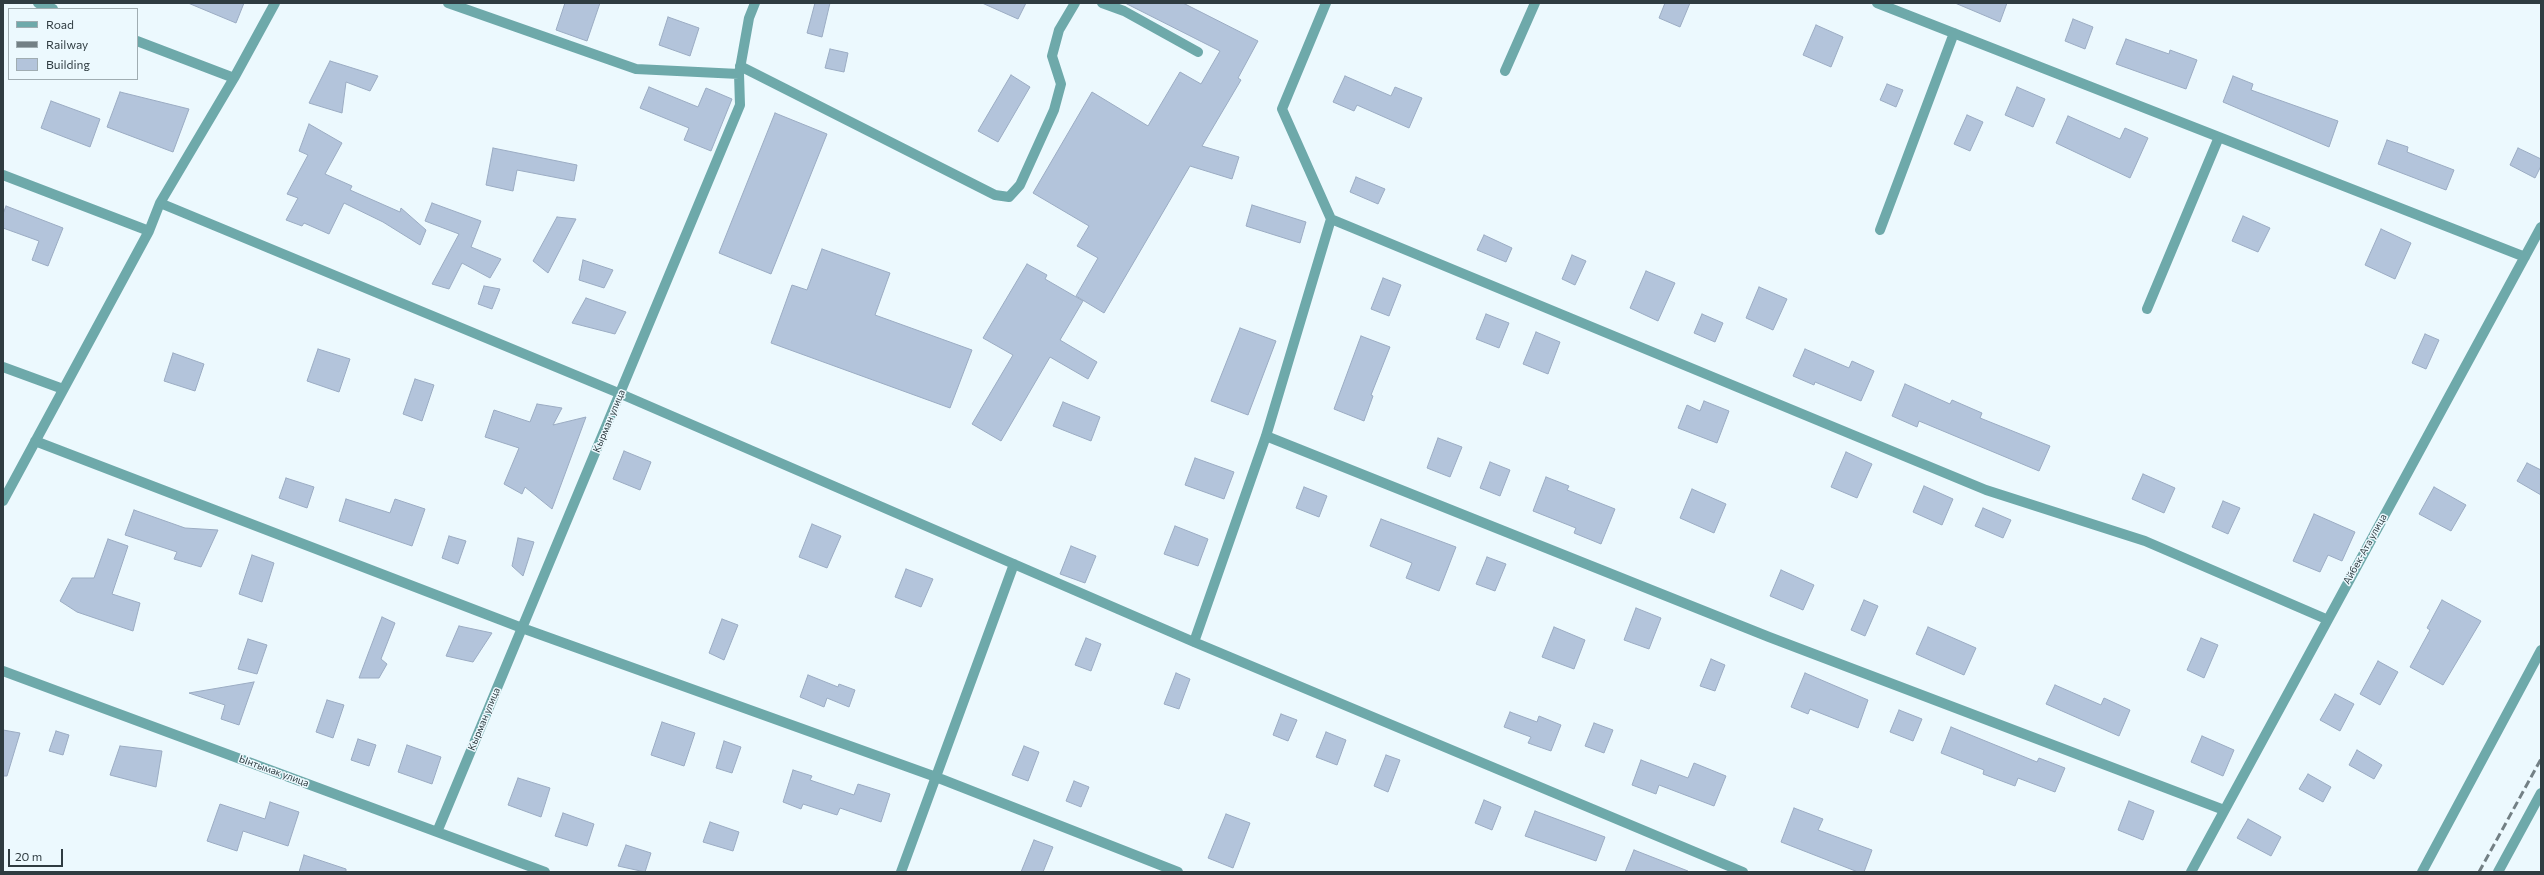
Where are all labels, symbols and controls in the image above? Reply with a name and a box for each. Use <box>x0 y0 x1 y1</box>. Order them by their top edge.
legend <box>8 8 138 80</box>
text: Road <box>46 17 74 31</box>
text: Railway <box>46 37 88 51</box>
text: Building <box>46 57 90 71</box>
street label: Кырман улица <box>590 388 628 454</box>
street label: Айбек-Ата улица <box>2341 512 2389 586</box>
street label: Кырман улица <box>465 686 503 752</box>
street label: Ынтымак улица <box>237 753 311 789</box>
scale bar <box>10 841 65 867</box>
text: 20 m <box>15 849 42 863</box>

